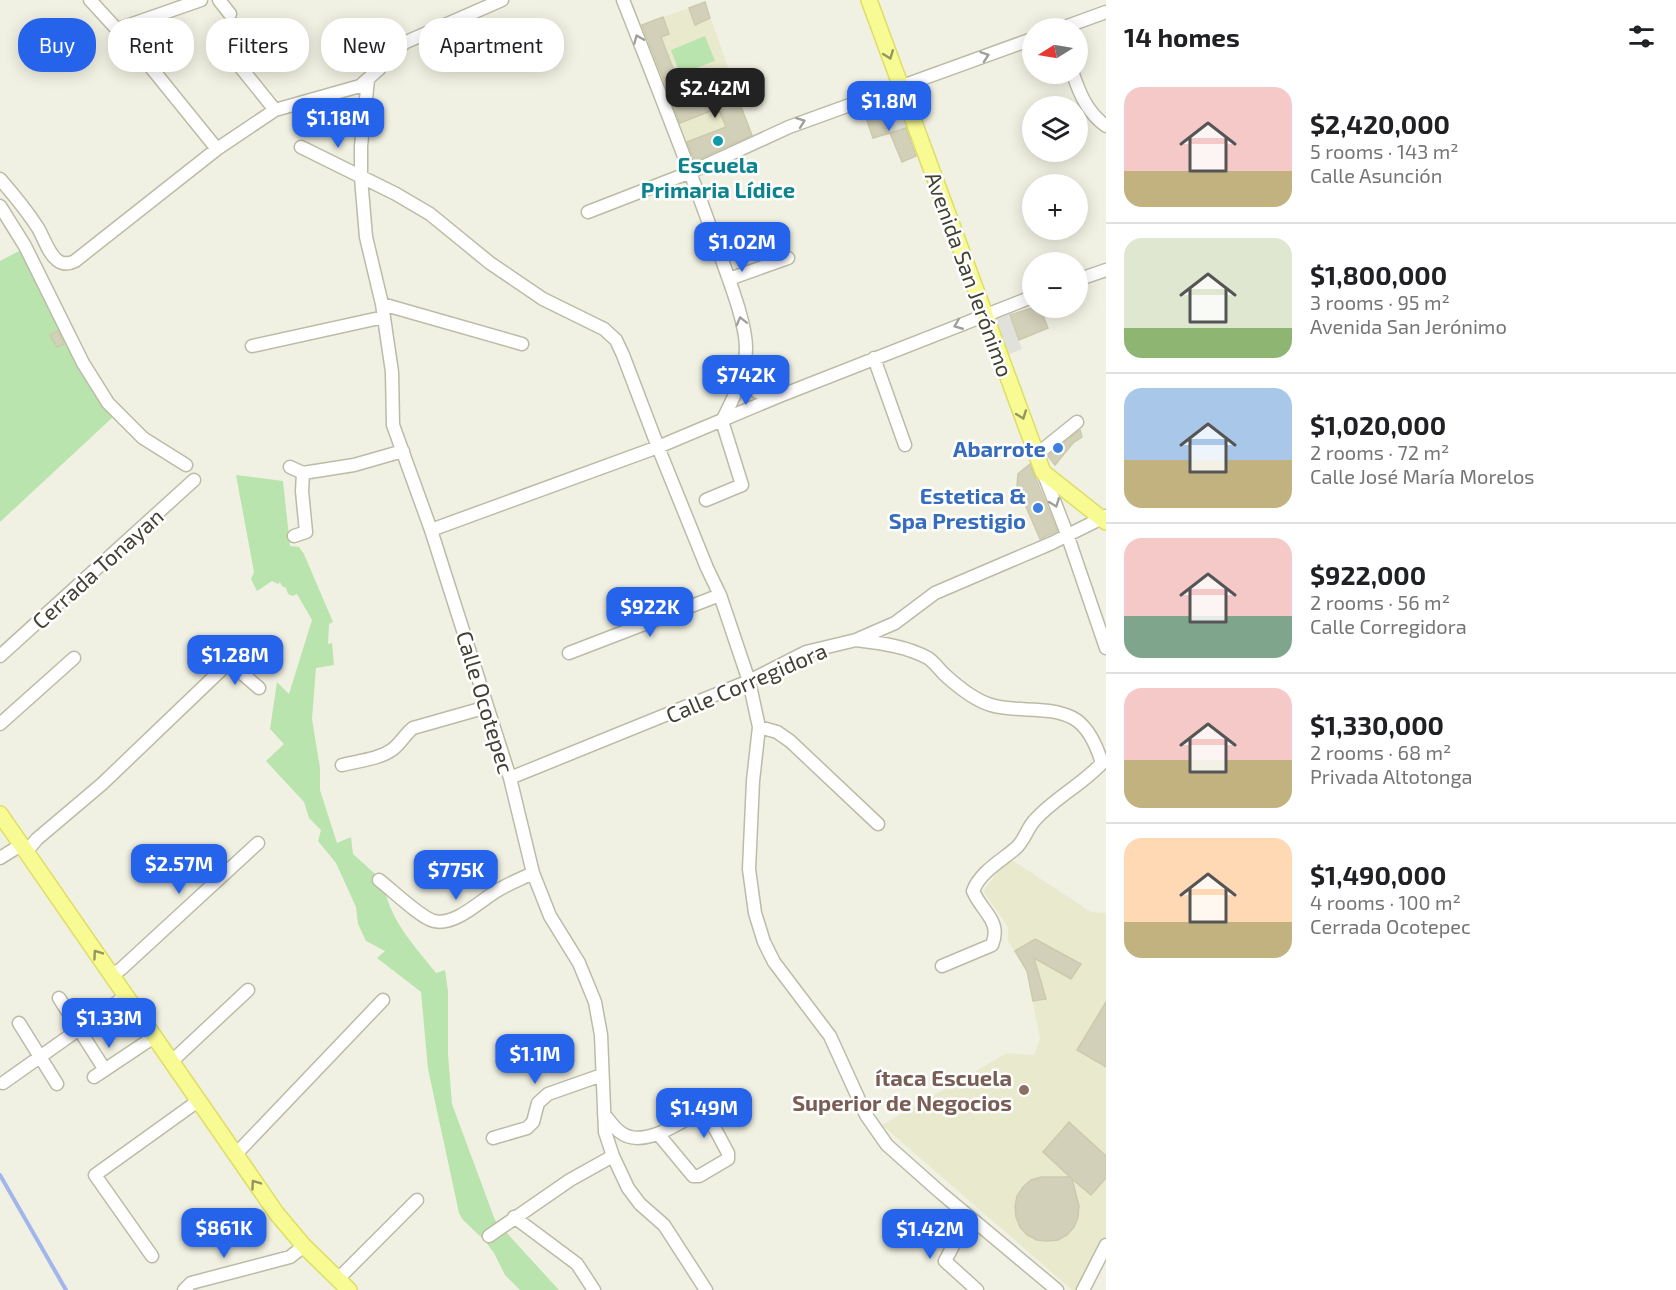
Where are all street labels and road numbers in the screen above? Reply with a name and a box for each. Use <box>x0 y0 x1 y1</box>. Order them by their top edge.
street label: Avenida San Jerónimo <box>921 168 1019 380</box>
street label: Cerrada Tonayan <box>26 502 168 634</box>
street label: Calle Ocotepec <box>452 628 520 776</box>
street label: Calle Corregidora <box>662 636 830 728</box>

